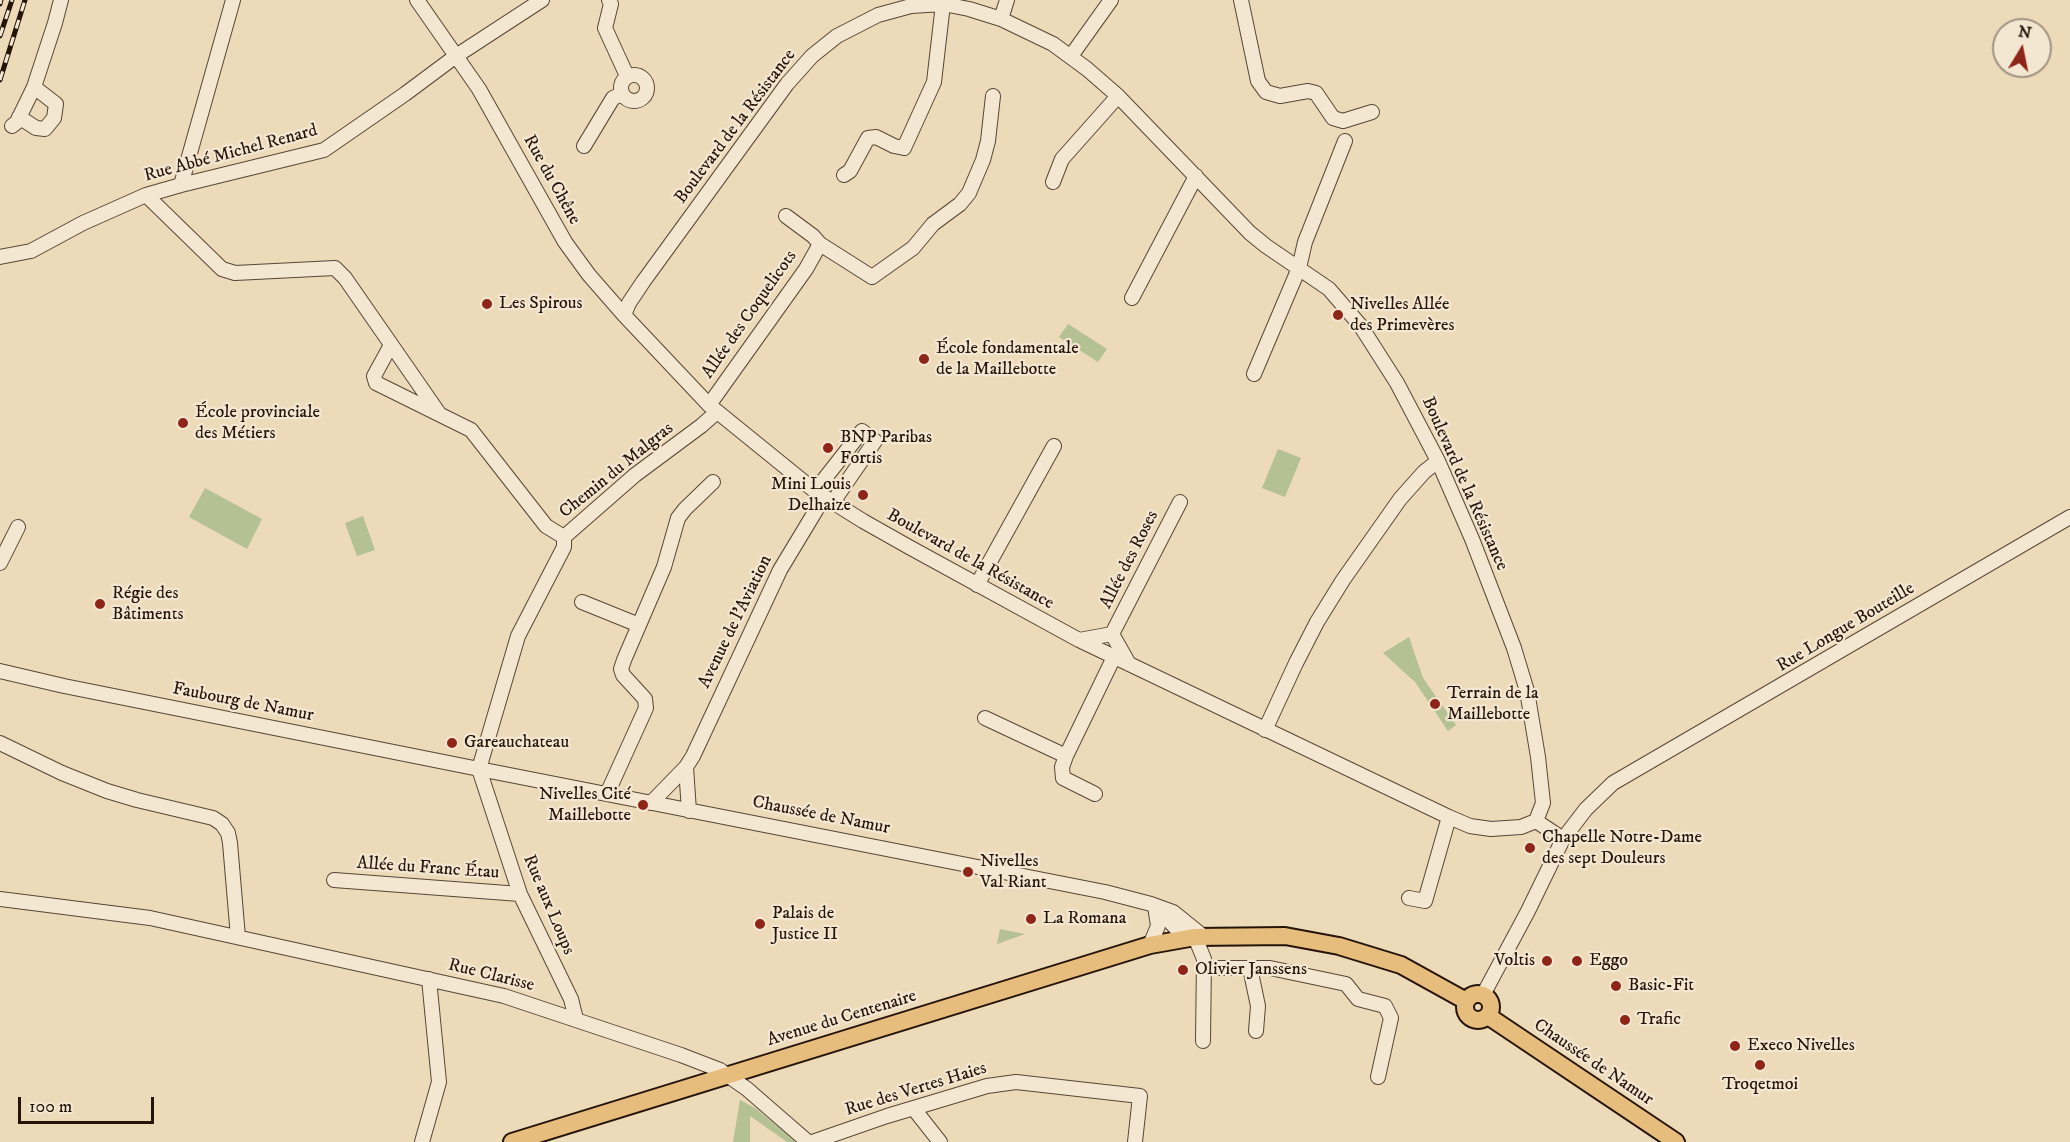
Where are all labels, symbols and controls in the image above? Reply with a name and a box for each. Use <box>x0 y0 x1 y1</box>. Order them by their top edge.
north arrow <box>1992 18 2052 78</box>
text: N <box>2017 21 2033 43</box>
street label: Boulevard de la Résistance <box>671 45 801 209</box>
street label: Rue Abbé Michel Renard <box>142 120 320 188</box>
street label: Rue du Chêne <box>518 131 584 229</box>
street label: Allée des Coquelicots <box>698 247 802 383</box>
place label: Les Spirous <box>499 293 583 315</box>
place label: Nivelles Allée des Primevères <box>1350 294 1455 336</box>
marker: Les Spirous <box>480 297 494 311</box>
marker: Nivelles Allée des Primevères <box>1331 308 1345 322</box>
place label: École fondamentale de la Maillebotte <box>936 338 1079 380</box>
marker: École fondamentale de la Maillebotte <box>917 352 931 366</box>
street label: Boulevard de la Résistance <box>1416 394 1512 574</box>
place label: École provinciale des Métiers <box>195 402 320 444</box>
marker: École provinciale des Métiers <box>176 416 190 430</box>
street label: Chemin du Malgras <box>556 418 678 524</box>
place label: BNP Paribas Fortis <box>840 427 932 470</box>
marker: BNP Paribas Fortis <box>821 441 835 455</box>
place label: Mini Louis Delhaize <box>771 474 851 516</box>
marker: Mini Louis Delhaize <box>856 488 870 502</box>
street label: Boulevard de la Résistance <box>883 505 1057 615</box>
street label: Allée des Roses <box>1096 507 1164 613</box>
street label: Avenue de l'Aviation <box>694 552 778 692</box>
street label: Rue Longue Bouteille <box>1773 578 1919 678</box>
place label: Régie des Bâtiments <box>112 583 183 626</box>
marker: Régie des Bâtiments <box>93 597 107 611</box>
street label: Faubourg de Namur <box>171 679 315 727</box>
place label: Terrain de la Maillebotte <box>1447 683 1539 726</box>
marker: Terrain de la Maillebotte <box>1428 697 1442 711</box>
place label: Gareauchateau <box>464 732 569 754</box>
marker: Gareauchateau <box>445 736 459 750</box>
place label: Nivelles Cité Maillebotte <box>539 784 631 826</box>
street label: Chaussée de Namur <box>750 792 892 840</box>
marker: Nivelles Cité Maillebotte <box>636 798 650 812</box>
place label: Chapelle Notre-Dame des sept Douleurs <box>1542 827 1702 870</box>
marker: Chapelle Notre-Dame des sept Douleurs <box>1523 841 1537 855</box>
place label: Nivelles Val Riant <box>980 851 1047 894</box>
street label: Rue aux Loups <box>517 852 579 958</box>
street label: Allée du Franc Étau <box>356 853 500 885</box>
marker: Nivelles Val Riant <box>961 865 975 879</box>
place label: Palais de Justice II <box>772 903 838 946</box>
place label: La Romana <box>1043 908 1126 930</box>
marker: La Romana <box>1024 912 1038 926</box>
marker: Palais de Justice II <box>753 917 767 931</box>
place label: Voltis <box>1494 950 1535 972</box>
place label: Eggo <box>1589 950 1628 972</box>
marker: Voltis <box>1540 954 1554 968</box>
marker: Eggo <box>1570 954 1584 968</box>
street label: Rue Clarisse <box>446 955 536 997</box>
place label: Olivier Janssens <box>1195 959 1307 981</box>
marker: Olivier Janssens <box>1176 963 1190 977</box>
place label: Basic-Fit <box>1628 975 1694 997</box>
marker: Basic-Fit <box>1609 979 1623 993</box>
street label: Avenue du Centenaire <box>765 986 919 1052</box>
place label: Trafic <box>1637 1009 1681 1031</box>
marker: Trafic <box>1618 1013 1632 1027</box>
street label: Chaussée de Namur <box>1529 1015 1657 1111</box>
place label: Execo Nivelles <box>1747 1035 1855 1057</box>
marker: Execo Nivelles <box>1728 1039 1742 1053</box>
street label: Rue des Vertes Haies <box>843 1058 989 1122</box>
marker: Troqetmoi <box>1753 1058 1767 1072</box>
place label: Troqetmoi <box>1722 1074 1798 1096</box>
scale bar <box>21 1085 158 1123</box>
text: 100 m <box>29 1096 72 1118</box>

